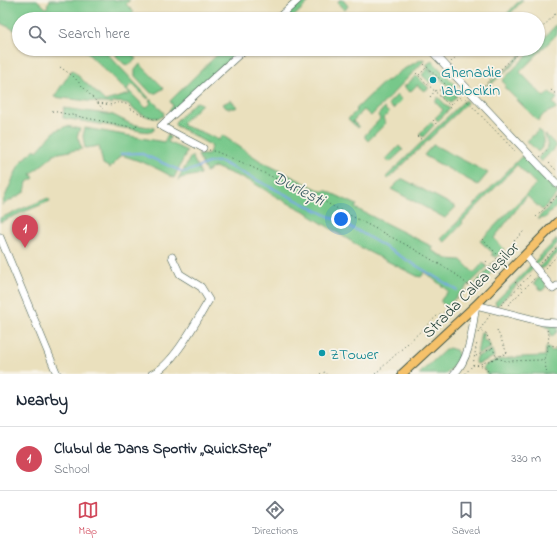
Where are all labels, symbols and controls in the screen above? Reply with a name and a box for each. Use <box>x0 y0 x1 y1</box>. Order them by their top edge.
search box <box>12 12 545 56</box>
icon: search <box>26 23 48 45</box>
text: Search here <box>58 23 130 45</box>
place label: Ghenadie Iablocikin <box>441 61 502 103</box>
marker: Ghenadie Iablocikin <box>428 75 438 85</box>
water label: Durlești <box>268 166 330 214</box>
your location <box>331 209 351 229</box>
pin: 1 <box>12 215 38 248</box>
street label: Strada Calea Ieșilor <box>417 236 525 344</box>
place label: ZTower <box>330 343 379 367</box>
marker: ZTower <box>317 348 327 358</box>
text: Nearby <box>16 388 68 413</box>
text: Clubul de Dans Sportiv „QuickStep” <box>54 438 271 460</box>
text: 1 <box>27 449 31 468</box>
text: 330 m <box>511 449 541 468</box>
text: School <box>54 460 90 479</box>
tab: Map <box>77 499 99 539</box>
tab: Directions <box>252 499 298 539</box>
tab: Saved <box>452 499 480 539</box>

